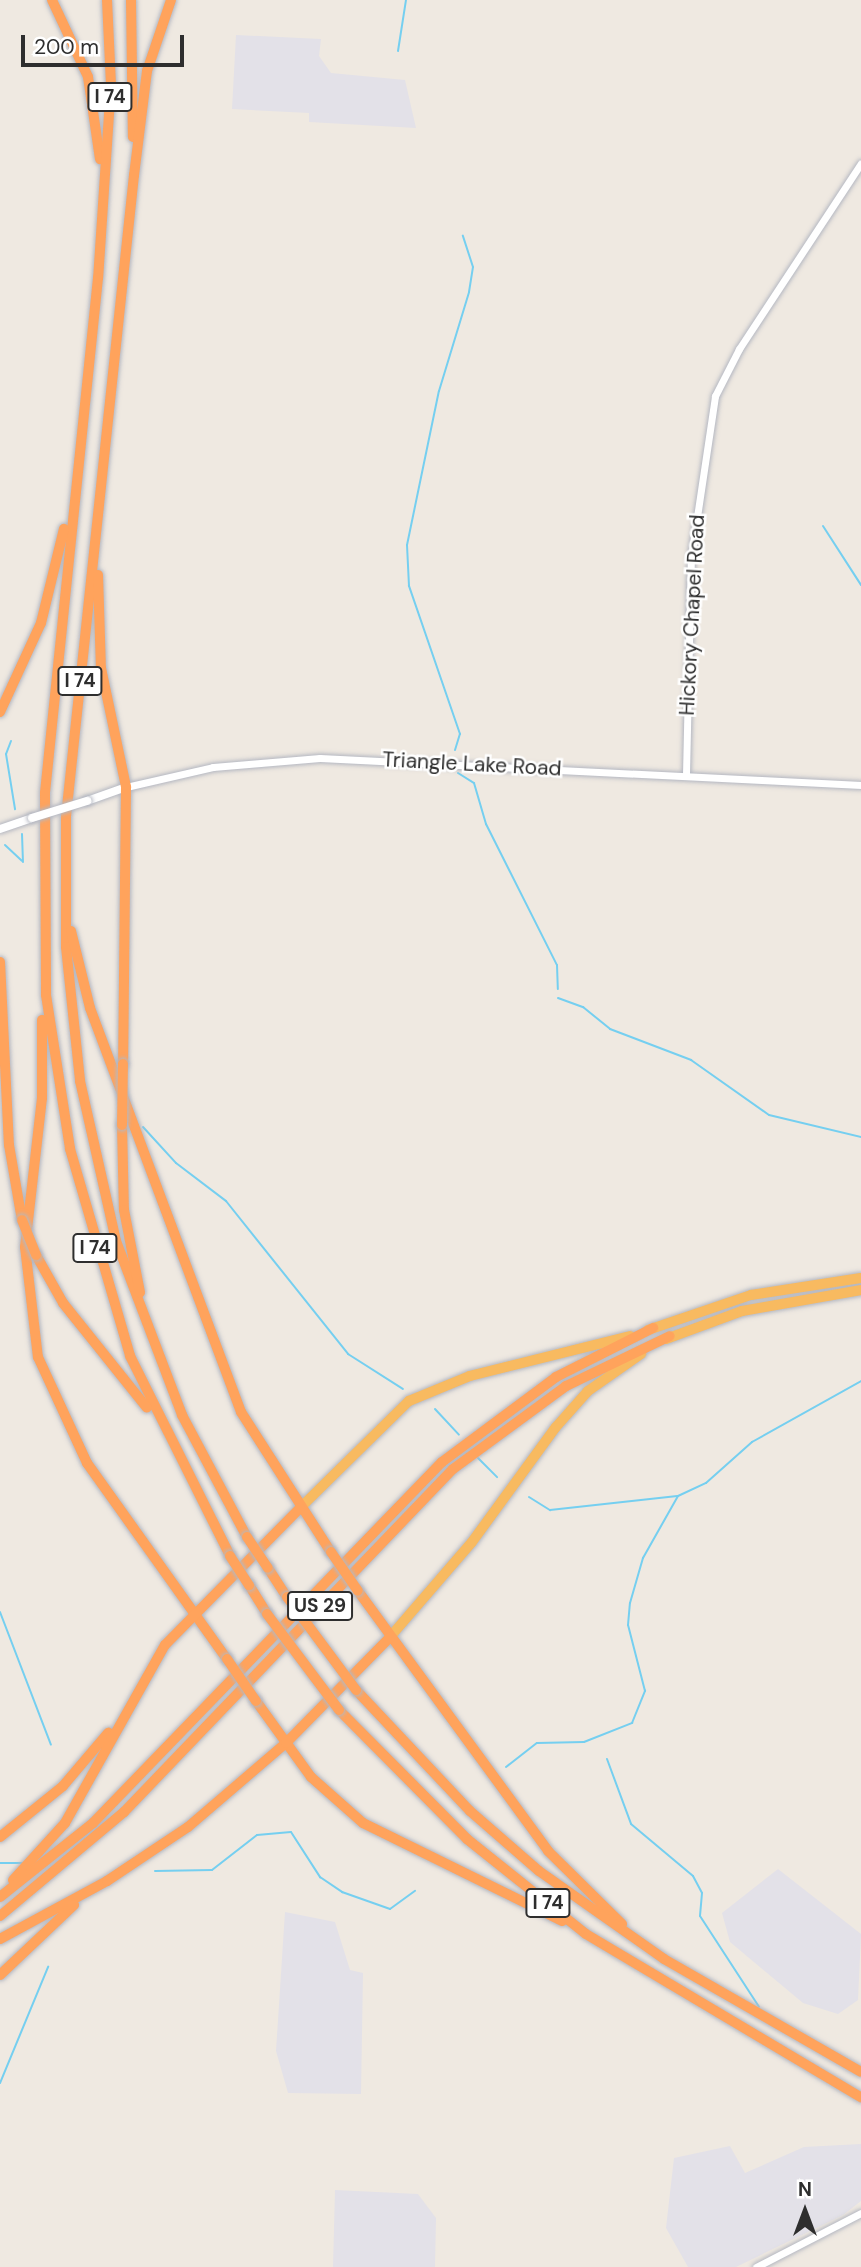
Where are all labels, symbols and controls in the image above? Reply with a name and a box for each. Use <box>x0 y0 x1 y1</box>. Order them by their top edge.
scale bar <box>24 21 187 65</box>
text: 200 m <box>34 33 99 61</box>
road number: I 74 <box>87 82 133 113</box>
street label: Hickory Chapel Road <box>674 514 710 716</box>
road number: I 74 <box>57 666 103 696</box>
street label: Triangle Lake Road <box>382 747 562 781</box>
road number: I 74 <box>72 1232 118 1264</box>
road number: US 29 <box>287 1590 353 1622</box>
road number: I 74 <box>525 1887 571 1918</box>
north arrow <box>770 2176 840 2246</box>
text: N <box>798 2177 812 2202</box>

